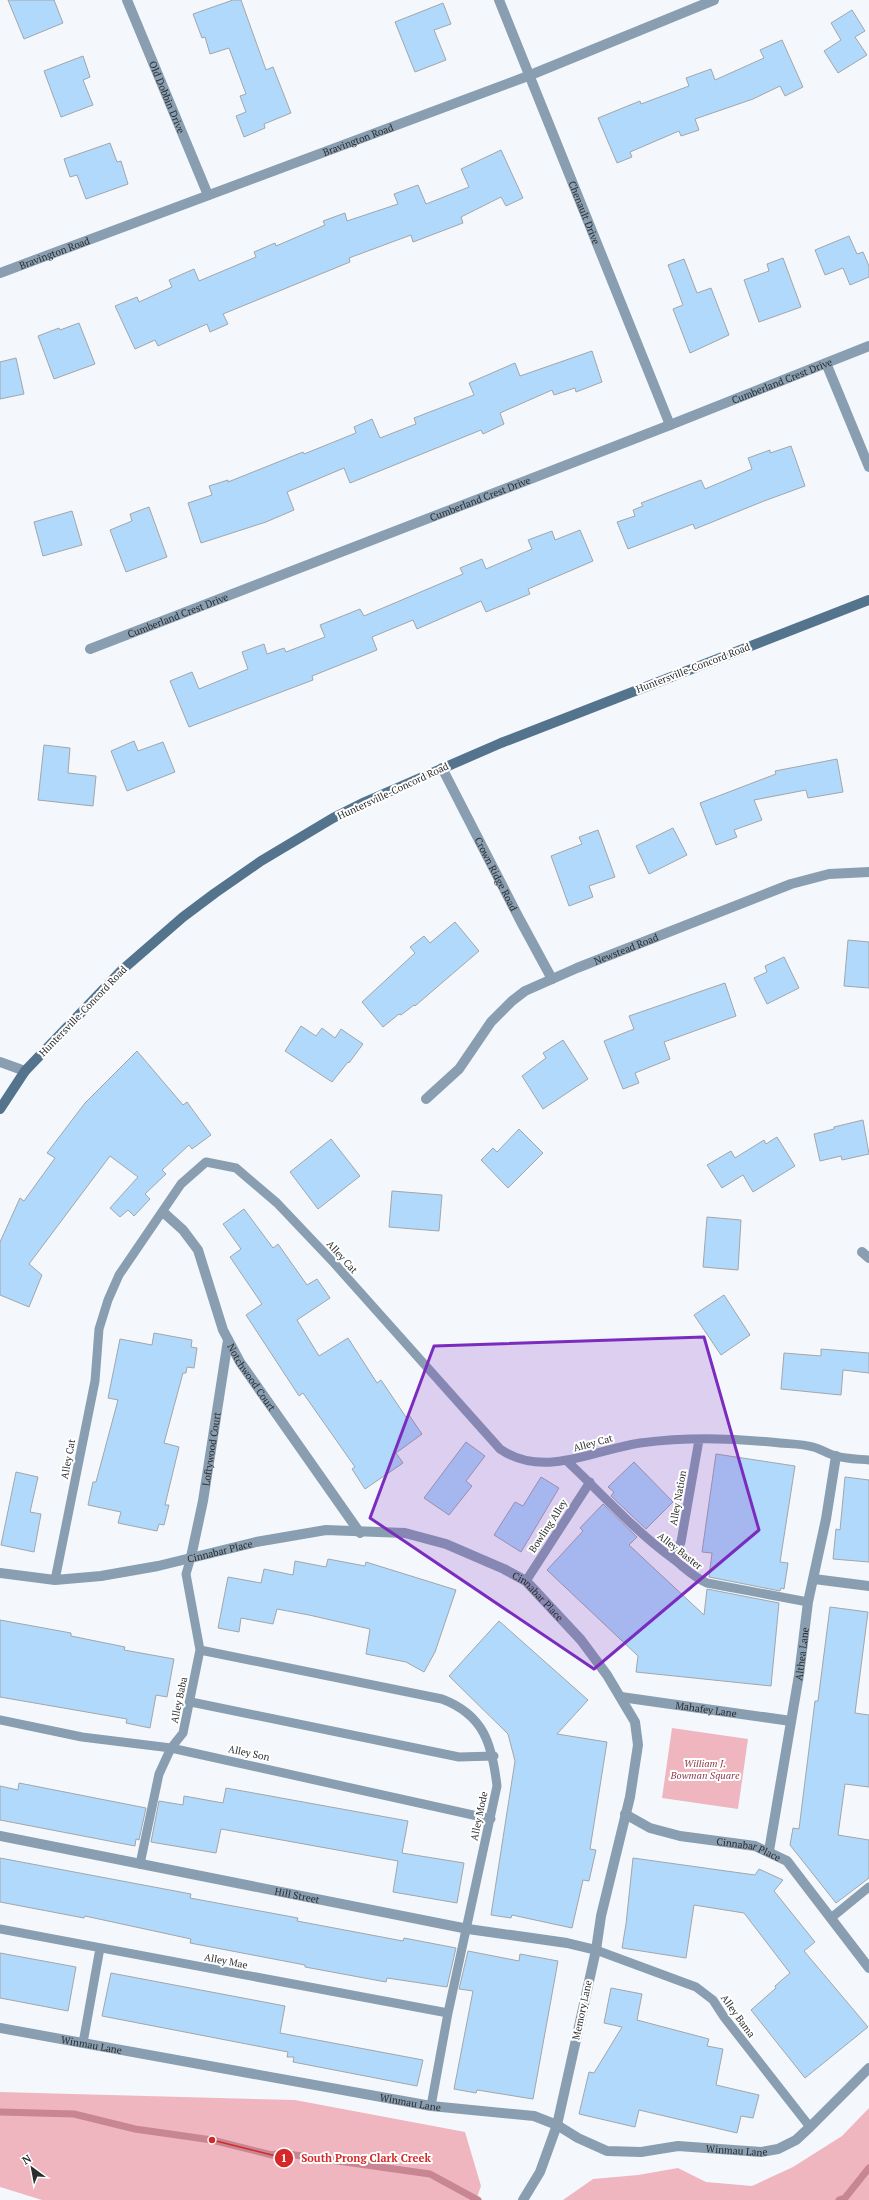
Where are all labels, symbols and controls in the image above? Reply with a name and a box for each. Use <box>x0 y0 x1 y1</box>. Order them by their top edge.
street label: Old Dobbin Drive <box>146 59 188 135</box>
street label: Bravington Road <box>321 120 395 159</box>
street label: Chenault Drive <box>566 179 603 246</box>
street label: Bravington Road <box>17 233 92 272</box>
street label: Cumberland Crest Drive <box>730 355 834 406</box>
street label: Cumberland Crest Drive <box>428 473 532 524</box>
street label: Cumberland Crest Drive <box>125 590 230 640</box>
street label: Huntersville-Concord Road <box>634 640 752 696</box>
street label: Huntersville-Concord Road <box>335 759 451 822</box>
street label: Crown Ridge Road <box>472 835 521 913</box>
street label: Newstead Road <box>592 930 660 967</box>
street label: Huntersville-Concord Road <box>36 963 130 1059</box>
street label: Alley Cat <box>324 1238 361 1277</box>
street label: Notchwood Court <box>225 1341 279 1414</box>
street label: Loftywood Court <box>199 1411 223 1487</box>
street label: Alley Cat <box>572 1431 614 1455</box>
street label: Alley Cat <box>58 1438 78 1480</box>
street label: Alley Nation <box>667 1469 689 1527</box>
street label: Bowling Alley <box>526 1496 571 1555</box>
street label: Alley Baster <box>655 1529 705 1573</box>
street label: Cinnabar Place <box>186 1537 254 1565</box>
street label: Cinnabar Place <box>510 1568 566 1624</box>
street label: Althea Lane <box>792 1626 811 1681</box>
street label: Alley Baba <box>168 1676 190 1724</box>
street label: Mahafey Lane <box>675 1698 738 1720</box>
street label: Alley Son <box>227 1742 271 1764</box>
park label: William J. Bowman Square <box>670 1757 740 1782</box>
street label: Alley Mode <box>467 1790 491 1842</box>
street label: Cinnabar Place <box>716 1834 783 1864</box>
street label: Hill Street <box>274 1884 321 1906</box>
street label: Alley Mae <box>203 1950 249 1972</box>
street label: Memory Lane <box>569 1979 595 2041</box>
street label: Alley Bama <box>718 1992 758 2040</box>
street label: Winmau Lane <box>60 2033 123 2056</box>
street label: Winmau Lane <box>379 2090 441 2113</box>
street label: Winmau Lane <box>705 2142 769 2159</box>
callout: South Prong Clark Creek <box>274 2146 439 2169</box>
north arrow <box>12 2148 52 2188</box>
text: 1 <box>281 2150 287 2165</box>
text: N <box>19 2151 35 2168</box>
text: South Prong Clark Creek <box>301 2151 431 2165</box>

